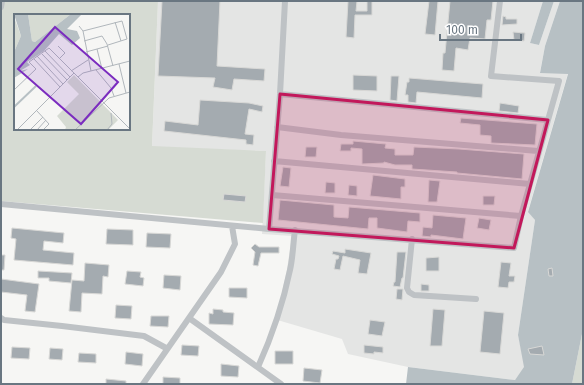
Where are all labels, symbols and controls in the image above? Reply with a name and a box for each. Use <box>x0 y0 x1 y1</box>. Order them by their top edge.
inset map <box>14 14 130 130</box>
scale bar <box>440 16 521 42</box>
text: 100 m <box>446 23 478 37</box>

